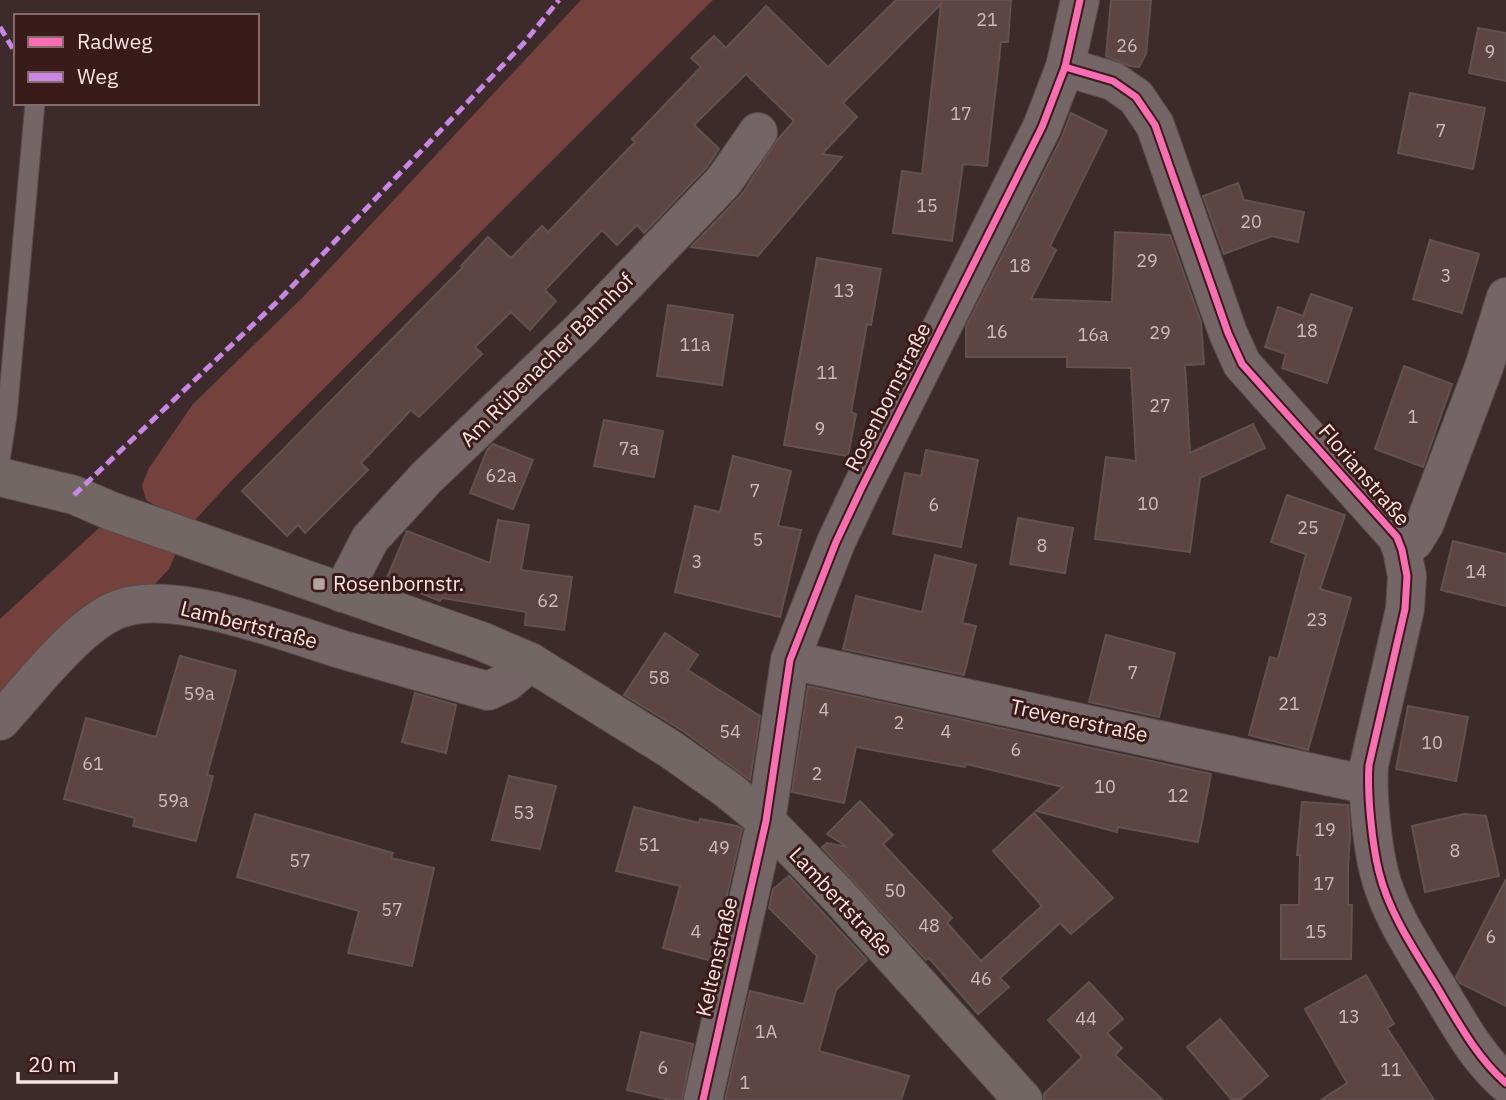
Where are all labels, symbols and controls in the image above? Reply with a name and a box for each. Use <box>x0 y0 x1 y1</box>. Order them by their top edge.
house number: 21 <box>976 8 998 31</box>
legend <box>14 14 259 105</box>
text: Radweg <box>77 27 152 55</box>
house number: 26 <box>1116 34 1138 57</box>
house number: 9 <box>1485 40 1495 63</box>
text: Weg <box>77 62 118 90</box>
house number: 17 <box>950 102 972 125</box>
house number: 7 <box>1436 119 1446 142</box>
house number: 15 <box>916 194 938 217</box>
house number: 20 <box>1240 210 1262 233</box>
house number: 29 <box>1136 249 1158 272</box>
house number: 18 <box>1009 254 1031 277</box>
house number: 3 <box>1441 264 1451 287</box>
street label: Am Rübenacher Bahnhof <box>453 266 639 452</box>
house number: 13 <box>833 279 855 302</box>
street label: Rosenbornstraße <box>838 317 937 476</box>
house number: 18 <box>1296 319 1318 342</box>
house number: 16 <box>986 320 1008 343</box>
house number: 29 <box>1149 321 1171 344</box>
house number: 16a <box>1077 323 1109 346</box>
house number: 11a <box>679 333 711 356</box>
house number: 11 <box>816 361 838 384</box>
house number: 27 <box>1149 394 1171 417</box>
house number: 1 <box>1408 405 1418 428</box>
house number: 9 <box>815 417 825 440</box>
street label: Florianstraße <box>1313 417 1417 531</box>
house number: 7a <box>619 437 640 460</box>
house number: 62a <box>485 464 517 487</box>
house number: 7 <box>750 479 760 502</box>
house number: 10 <box>1137 492 1159 515</box>
house number: 6 <box>929 493 939 516</box>
house number: 25 <box>1297 516 1319 539</box>
house number: 5 <box>753 528 763 551</box>
house number: 8 <box>1037 534 1047 557</box>
house number: 3 <box>692 550 702 573</box>
house number: 14 <box>1465 560 1487 583</box>
place label: Rosenbornstr. <box>333 569 464 597</box>
marker: Rosenbornstr. <box>311 576 327 592</box>
house number: 62 <box>537 589 559 612</box>
street label: Lambertstraße <box>178 593 321 655</box>
house number: 23 <box>1306 608 1328 631</box>
house number: 7 <box>1128 661 1138 684</box>
house number: 58 <box>648 666 670 689</box>
house number: 59a <box>183 682 215 705</box>
street label: Trevererstraße <box>1008 692 1151 748</box>
house number: 21 <box>1278 692 1300 715</box>
house number: 4 <box>819 698 830 721</box>
house number: 2 <box>894 711 904 734</box>
house number: 54 <box>719 720 741 743</box>
house number: 4 <box>941 720 952 743</box>
house number: 10 <box>1421 731 1443 754</box>
house number: 6 <box>1011 738 1021 761</box>
house number: 61 <box>82 752 104 775</box>
house number: 2 <box>812 762 822 785</box>
house number: 10 <box>1094 775 1116 798</box>
house number: 12 <box>1167 784 1189 807</box>
house number: 59a <box>157 789 189 812</box>
house number: 53 <box>513 801 535 824</box>
house number: 19 <box>1314 818 1336 841</box>
house number: 51 <box>638 833 660 856</box>
house number: 49 <box>708 836 730 859</box>
house number: 8 <box>1450 839 1460 862</box>
street label: Lambertstraße <box>784 841 900 962</box>
house number: 57 <box>289 849 311 872</box>
house number: 17 <box>1313 872 1335 895</box>
house number: 50 <box>884 879 906 902</box>
street label: Keltenstraße <box>689 894 743 1019</box>
house number: 57 <box>381 898 403 921</box>
house number: 48 <box>918 914 940 937</box>
house number: 4 <box>691 920 702 943</box>
house number: 15 <box>1305 920 1327 943</box>
house number: 6 <box>1486 925 1496 948</box>
house number: 46 <box>970 967 992 990</box>
house number: 13 <box>1338 1005 1360 1028</box>
house number: 44 <box>1075 1007 1097 1030</box>
house number: 1A <box>755 1020 778 1043</box>
scale bar <box>18 1040 116 1084</box>
text: 20 m <box>28 1050 77 1078</box>
house number: 6 <box>658 1056 668 1079</box>
house number: 11 <box>1380 1058 1402 1081</box>
house number: 1 <box>740 1071 750 1094</box>

